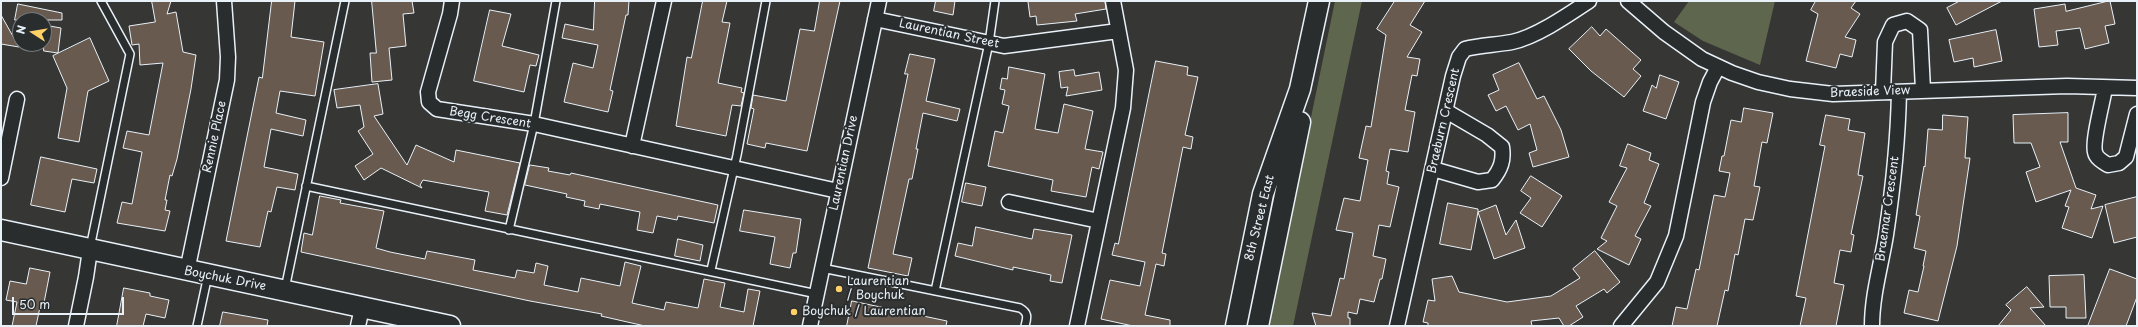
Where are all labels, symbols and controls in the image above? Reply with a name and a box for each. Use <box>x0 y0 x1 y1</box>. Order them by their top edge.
north arrow <box>12 12 52 52</box>
street label: Laurentian Street <box>898 16 1000 52</box>
text: N <box>12 24 30 36</box>
street label: Braeburn Crescent <box>1425 67 1463 175</box>
street label: Braeside View <box>1830 83 1910 101</box>
street label: Rennie Place <box>200 100 230 174</box>
street label: Begg Crescent <box>448 104 532 132</box>
street label: Laurentian Drive <box>827 114 861 212</box>
street label: Braemar Crescent <box>1873 156 1903 262</box>
street label: 8th Street East <box>1242 173 1278 263</box>
street label: Boychuk Drive <box>183 264 267 294</box>
place label: Laurentian / Boychuk <box>847 275 909 303</box>
marker: Laurentian / Boychuk <box>834 284 844 294</box>
scale bar <box>14 289 126 315</box>
text: 50 m <box>19 295 50 313</box>
place label: Boychuk / Laurentian <box>802 305 926 319</box>
marker: Boychuk / Laurentian <box>789 307 799 317</box>

